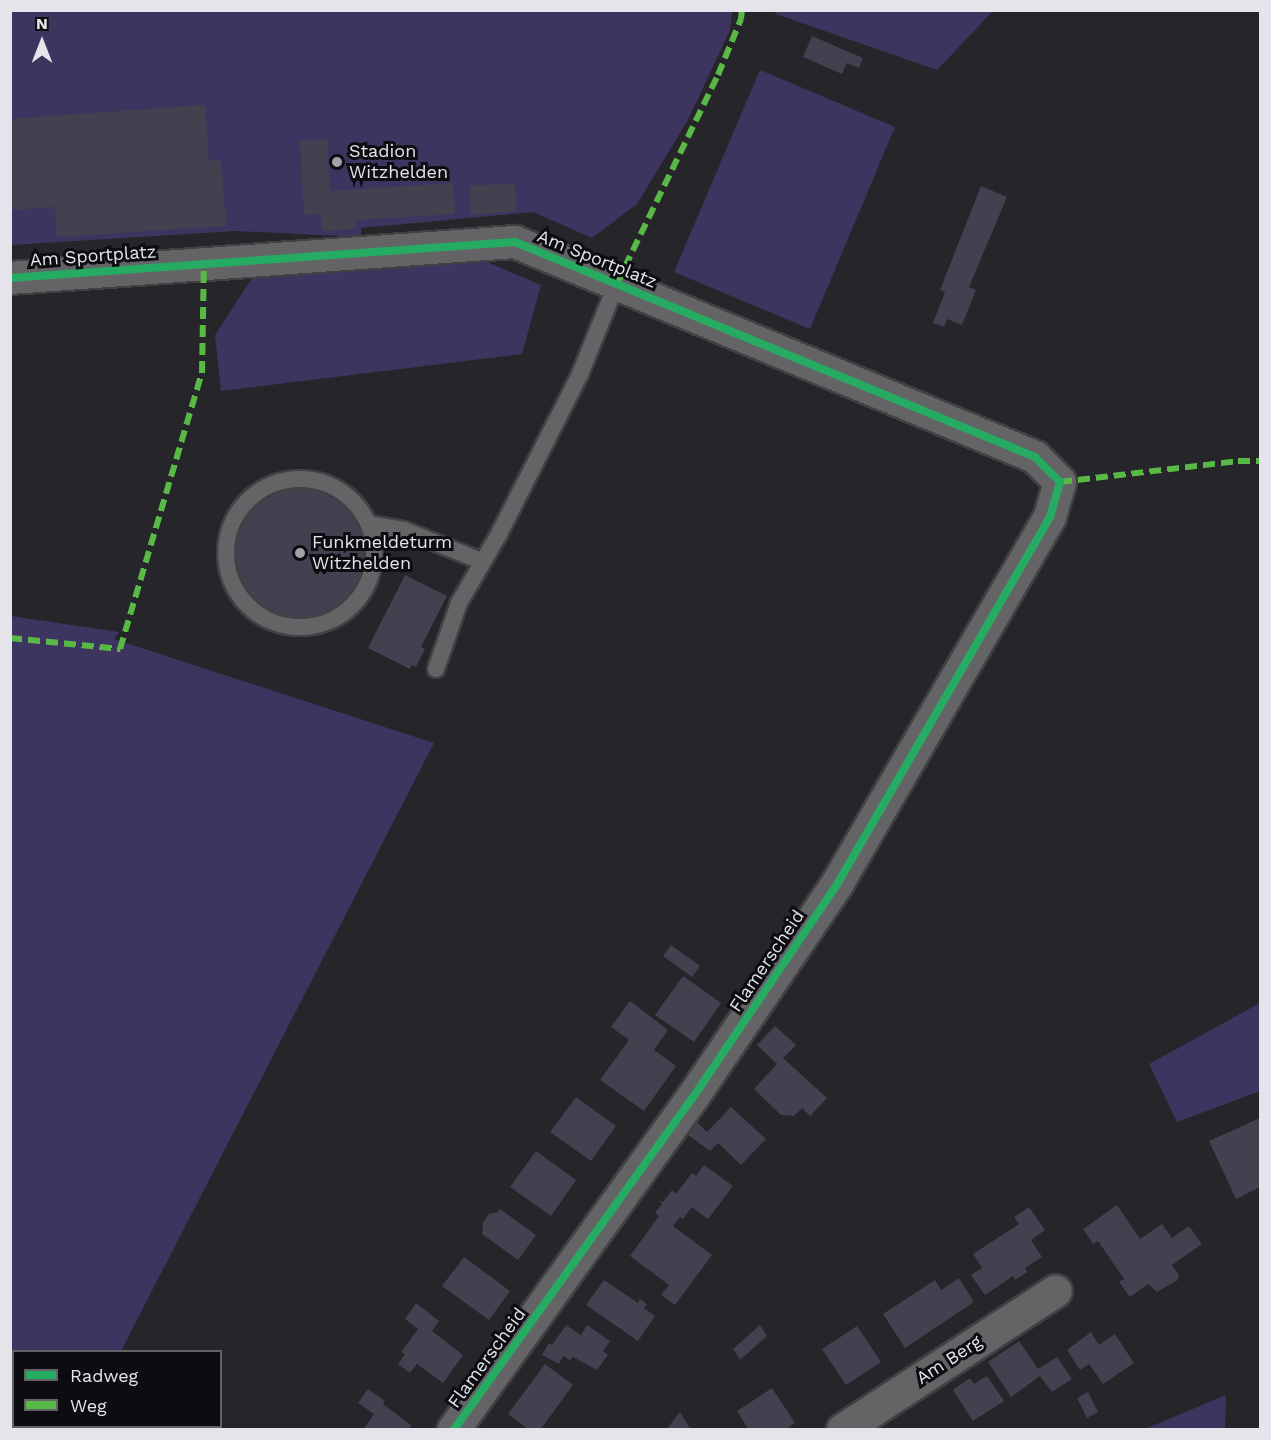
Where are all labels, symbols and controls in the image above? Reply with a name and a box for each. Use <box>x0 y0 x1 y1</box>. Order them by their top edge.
north arrow <box>12 12 72 72</box>
text: N <box>36 14 48 33</box>
place label: Stadion Witzhelden <box>349 141 448 184</box>
marker: Stadion Witzhelden <box>330 155 344 169</box>
street label: Am Sportplatz <box>534 225 660 293</box>
street label: Am Sportplatz <box>29 241 157 271</box>
place label: Funkmeldeturm Witzhelden <box>312 532 452 574</box>
marker: Funkmeldeturm Witzhelden <box>293 546 307 560</box>
street label: Flamerscheid <box>725 906 809 1016</box>
street label: Flamerscheid <box>443 1304 531 1412</box>
street label: Am Berg <box>912 1331 986 1389</box>
legend <box>12 1350 222 1428</box>
text: Radweg <box>70 1365 138 1386</box>
text: Weg <box>70 1395 107 1416</box>

